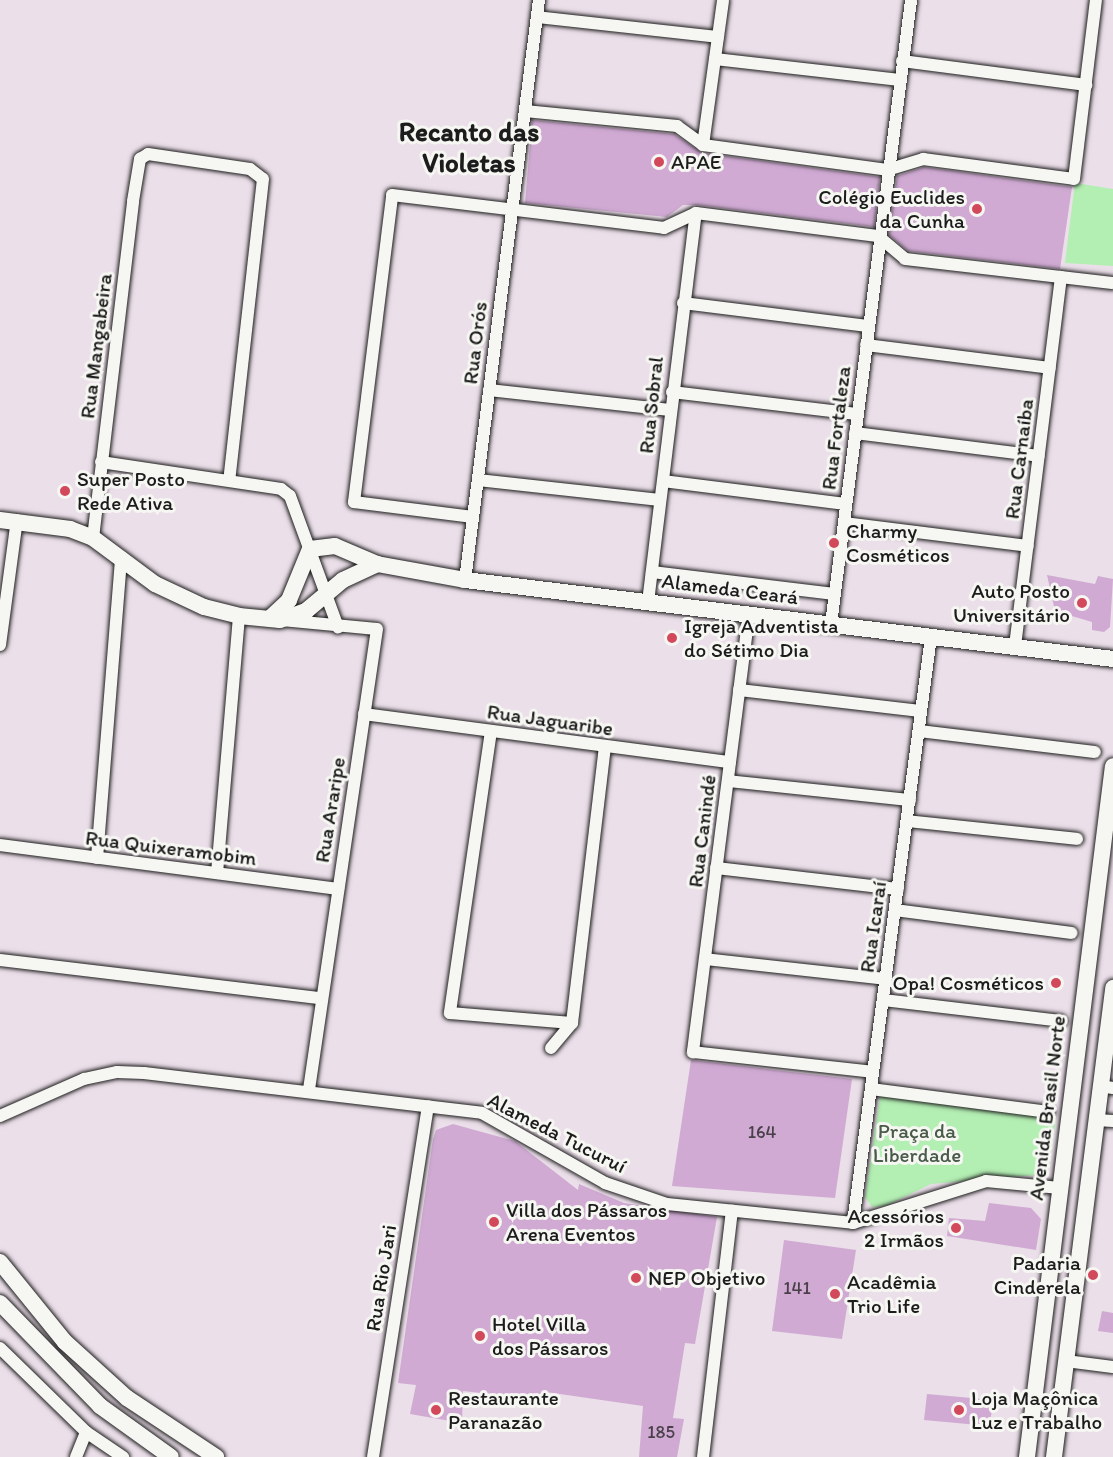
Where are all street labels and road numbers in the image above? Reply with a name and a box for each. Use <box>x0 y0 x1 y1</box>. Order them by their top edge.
street label: Rua Mangabeira <box>75 273 117 419</box>
street label: Rua Orós <box>457 300 493 386</box>
street label: Rua Sobral <box>633 355 669 455</box>
street label: Rua Fortaleza <box>816 365 856 491</box>
street label: Rua Carnaíba <box>999 397 1039 521</box>
street label: Alameda Ceará <box>660 568 800 610</box>
street label: Rua Jaguaribe <box>485 699 615 741</box>
street label: Rua Araripe <box>309 755 351 865</box>
street label: Rua Canindé <box>683 773 721 889</box>
street label: Rua Quixeramobim <box>84 825 258 871</box>
street label: Rua Icaraí <box>854 880 892 974</box>
street label: Avenida Brasil Norte <box>1023 1014 1071 1202</box>
street label: Alameda Tucuruí <box>483 1087 631 1179</box>
street label: Rua Rio Jari <box>360 1223 402 1333</box>

